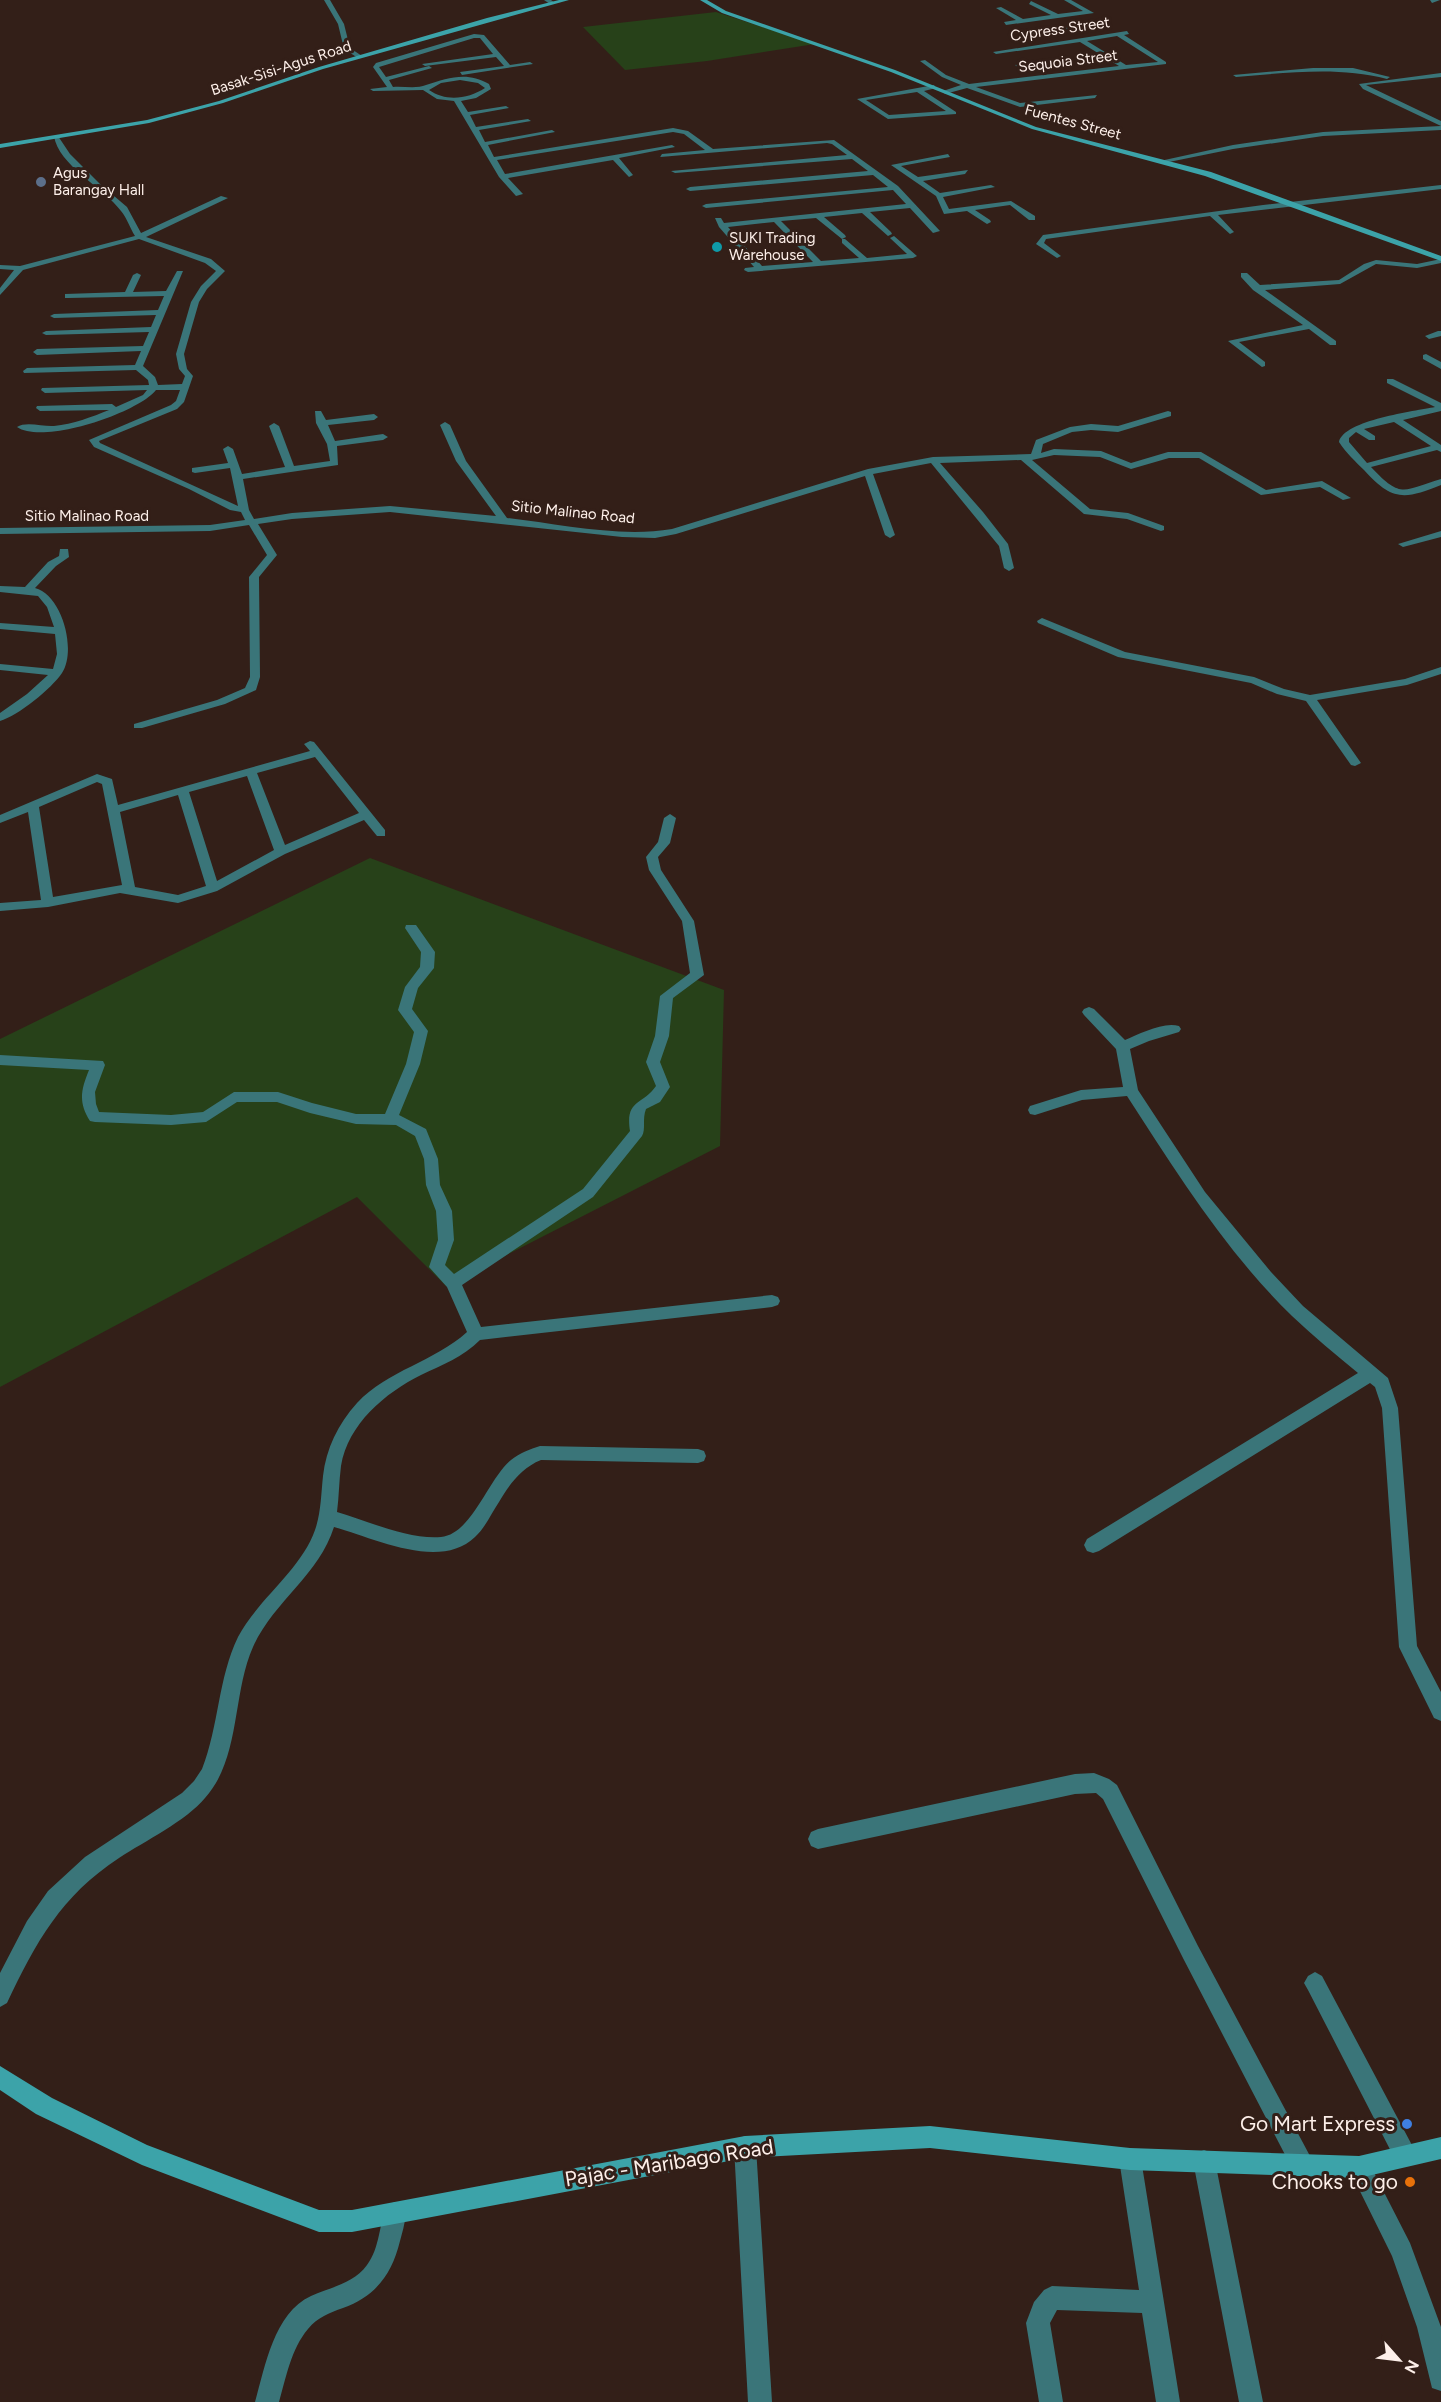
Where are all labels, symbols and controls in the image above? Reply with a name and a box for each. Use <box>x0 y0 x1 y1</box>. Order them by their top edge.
street label: Cypress Street <box>1009 13 1111 45</box>
street label: Basak-Sisi-Agus Road <box>208 37 354 99</box>
street label: Sequoia Street <box>1017 46 1119 76</box>
street label: Fuentes Street <box>1023 100 1124 144</box>
place label: Agus Barangay Hall <box>53 164 144 199</box>
marker: Agus Barangay Hall <box>34 175 48 189</box>
place label: SUKI Trading Warehouse <box>729 229 815 264</box>
marker: SUKI Trading Warehouse <box>710 240 724 254</box>
street label: Sitio Malinao Road <box>510 497 636 527</box>
street label: Sitio Malinao Road <box>25 507 149 525</box>
place label: Go Mart Express <box>1240 2111 1395 2136</box>
marker: Go Mart Express <box>1400 2117 1414 2131</box>
street label: Pajac - Maribago Road <box>563 2134 775 2191</box>
place label: Chooks to go <box>1272 2169 1398 2194</box>
marker: Chooks to go <box>1403 2175 1417 2189</box>
north arrow <box>1369 2330 1429 2390</box>
text: N <box>1401 2357 1423 2377</box>

